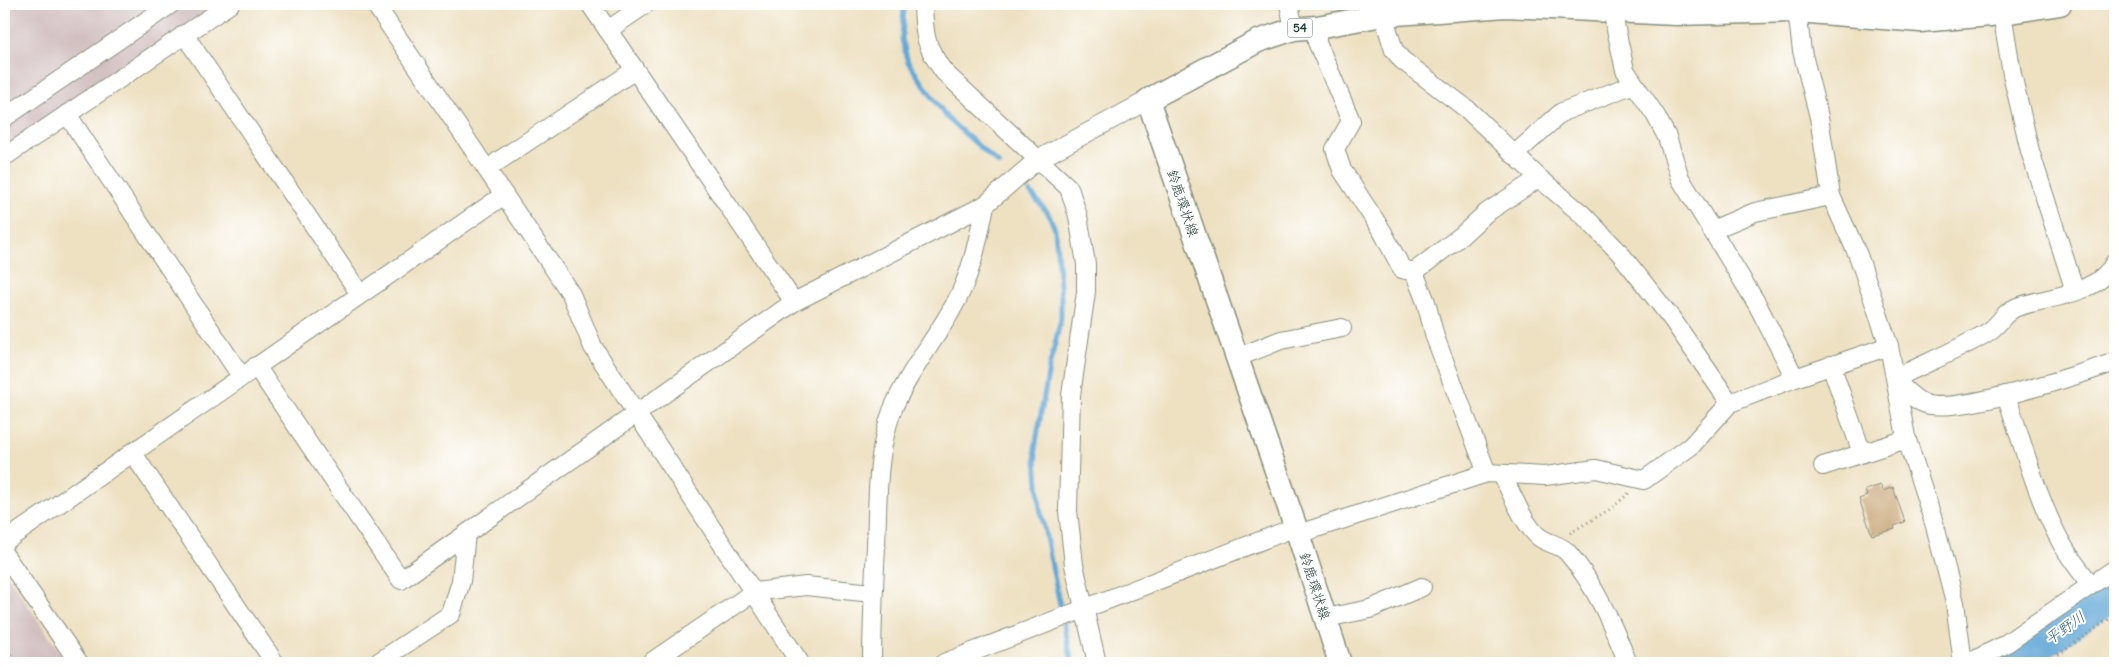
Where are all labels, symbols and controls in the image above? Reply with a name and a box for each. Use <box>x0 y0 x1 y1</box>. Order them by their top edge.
road number: 54 <box>1288 18 1312 38</box>
street label: 鈴鹿環状線 <box>1163 167 1203 239</box>
street label: 鈴鹿環状線 <box>1296 550 1334 622</box>
water label: 平野川 <box>2041 607 2089 648</box>

